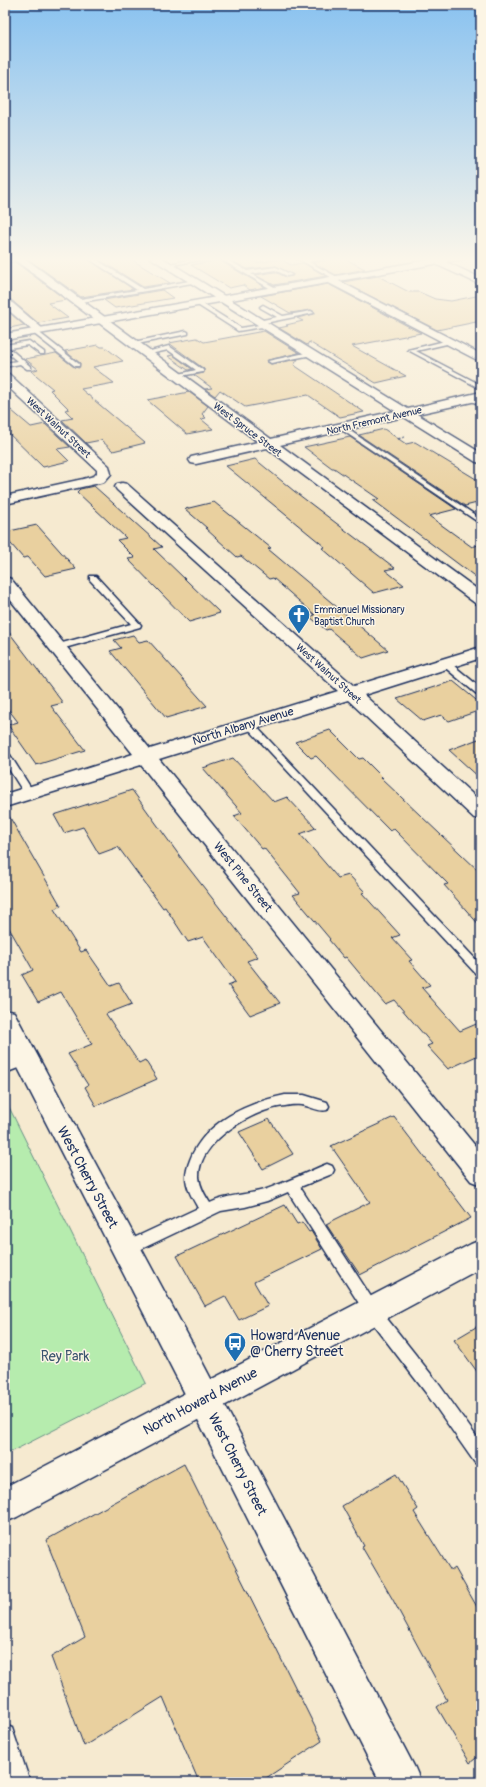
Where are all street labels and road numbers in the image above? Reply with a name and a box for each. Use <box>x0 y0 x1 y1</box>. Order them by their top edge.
street label: West Walnut Street <box>24 395 94 461</box>
street label: West Spruce Street <box>211 400 285 460</box>
street label: North Fremont Avenue <box>325 404 423 438</box>
street label: West Walnut Street <box>293 641 364 707</box>
street label: North Albany Avenue <box>191 704 296 749</box>
street label: West Pine Street <box>210 839 275 915</box>
street label: West Cherry Street <box>54 1123 122 1231</box>
street label: North Howard Avenue <box>140 1364 260 1439</box>
street label: West Cherry Street <box>204 1410 271 1519</box>

